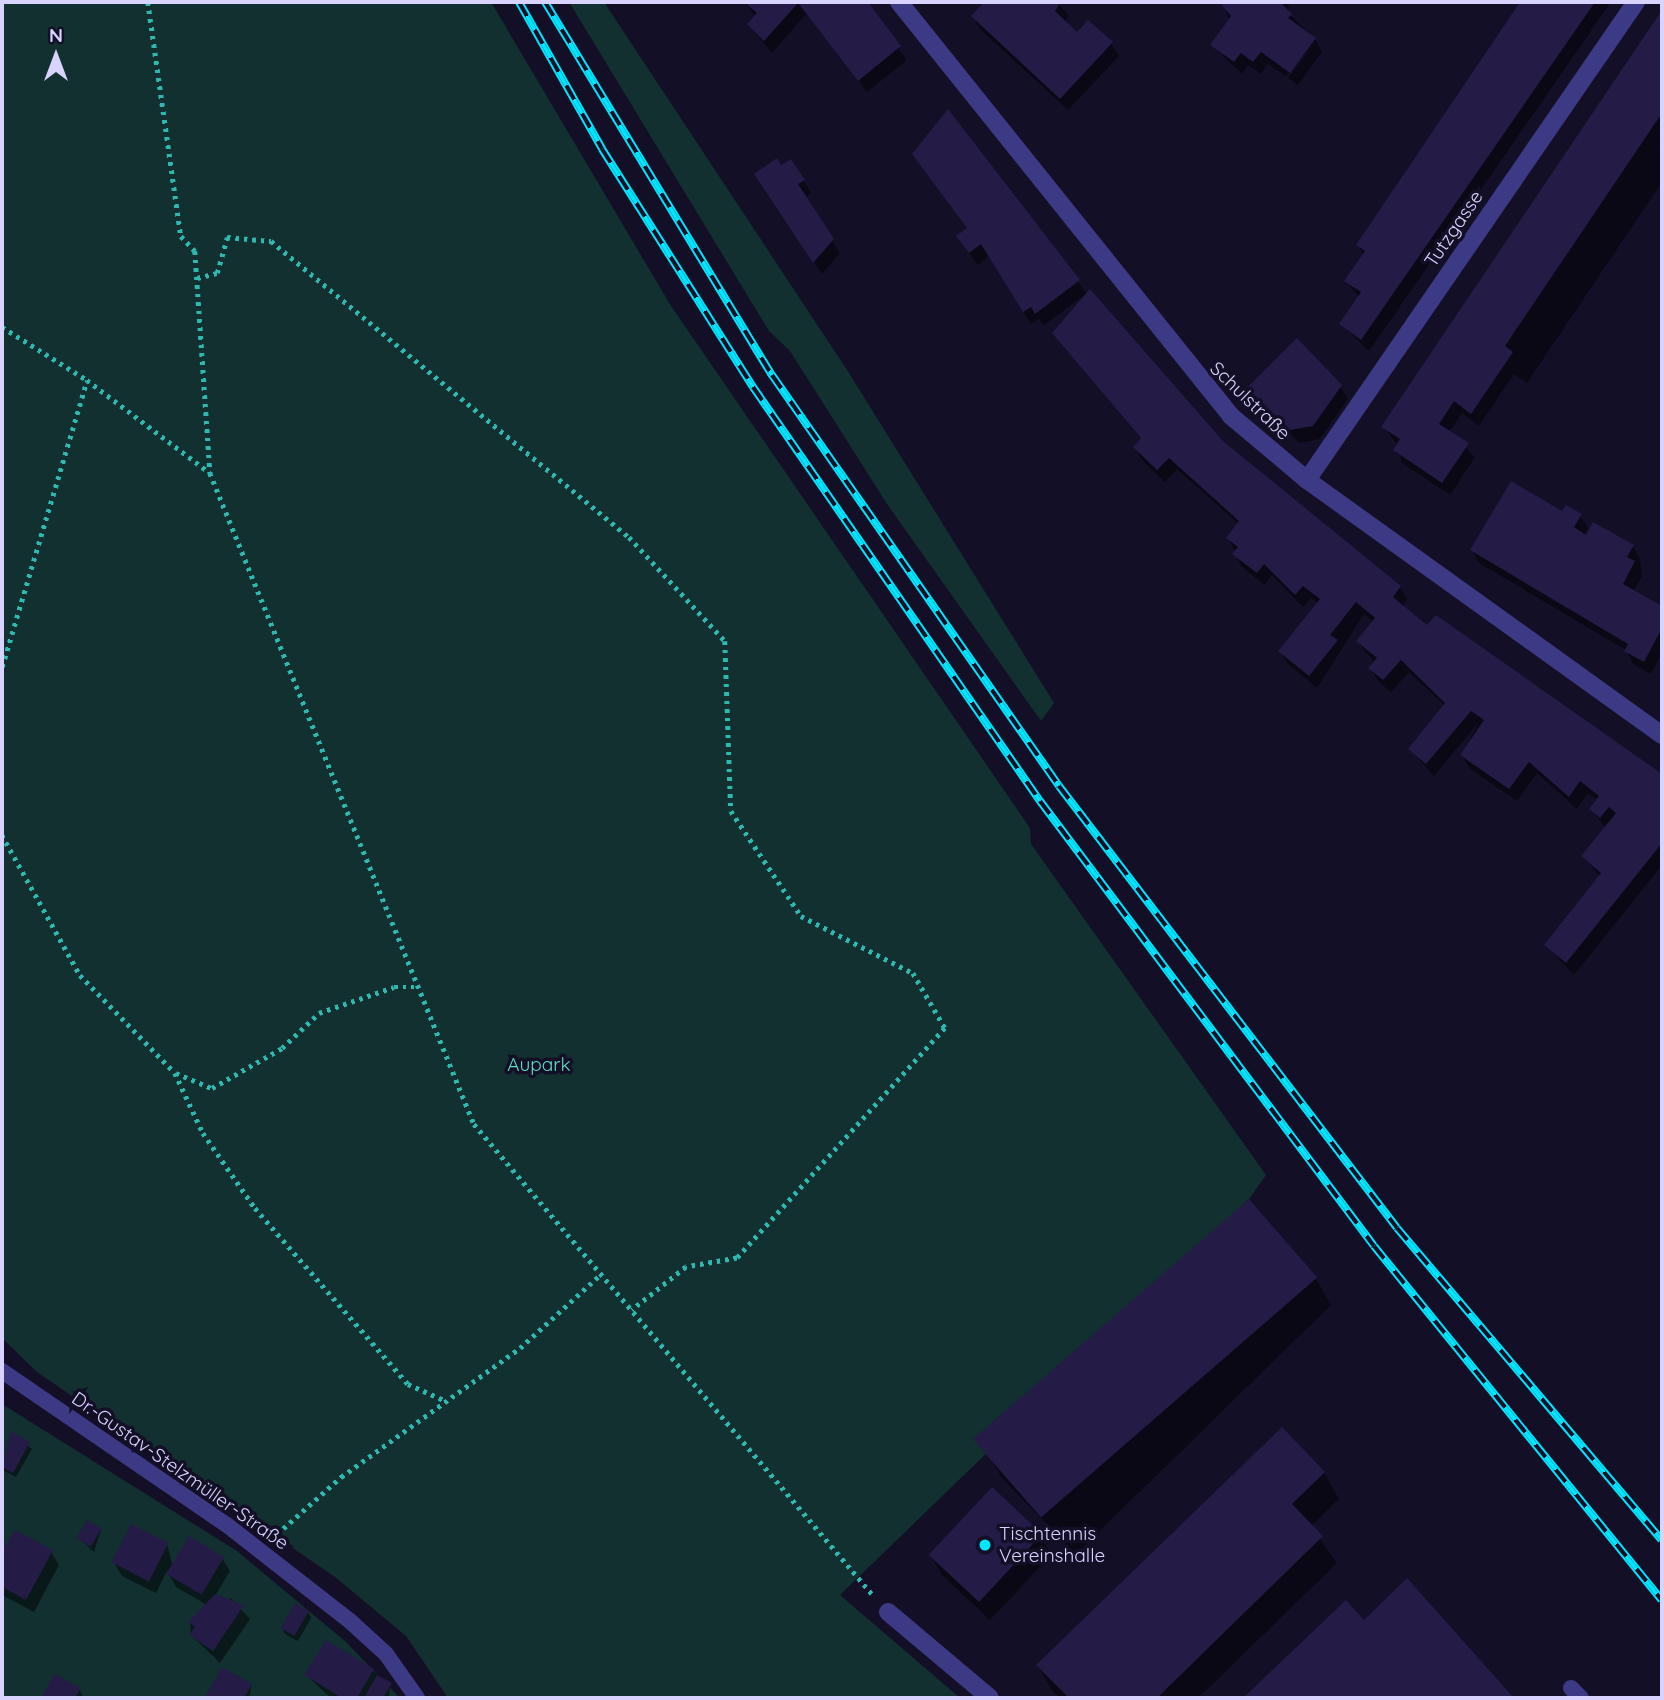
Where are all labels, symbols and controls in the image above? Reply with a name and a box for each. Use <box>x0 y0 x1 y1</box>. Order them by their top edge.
north arrow <box>21 21 91 91</box>
text: N <box>49 23 63 47</box>
street label: Tutzgasse <box>1420 186 1488 272</box>
street label: Schulstraße <box>1205 357 1295 445</box>
park label: Aupark <box>507 1054 571 1076</box>
street label: Dr.-Gustav-Stelzmüller-Straße <box>67 1387 293 1555</box>
place label: Tischtennis Vereinshalle <box>999 1523 1105 1567</box>
marker: Tischtennis Vereinshalle <box>977 1537 993 1553</box>

